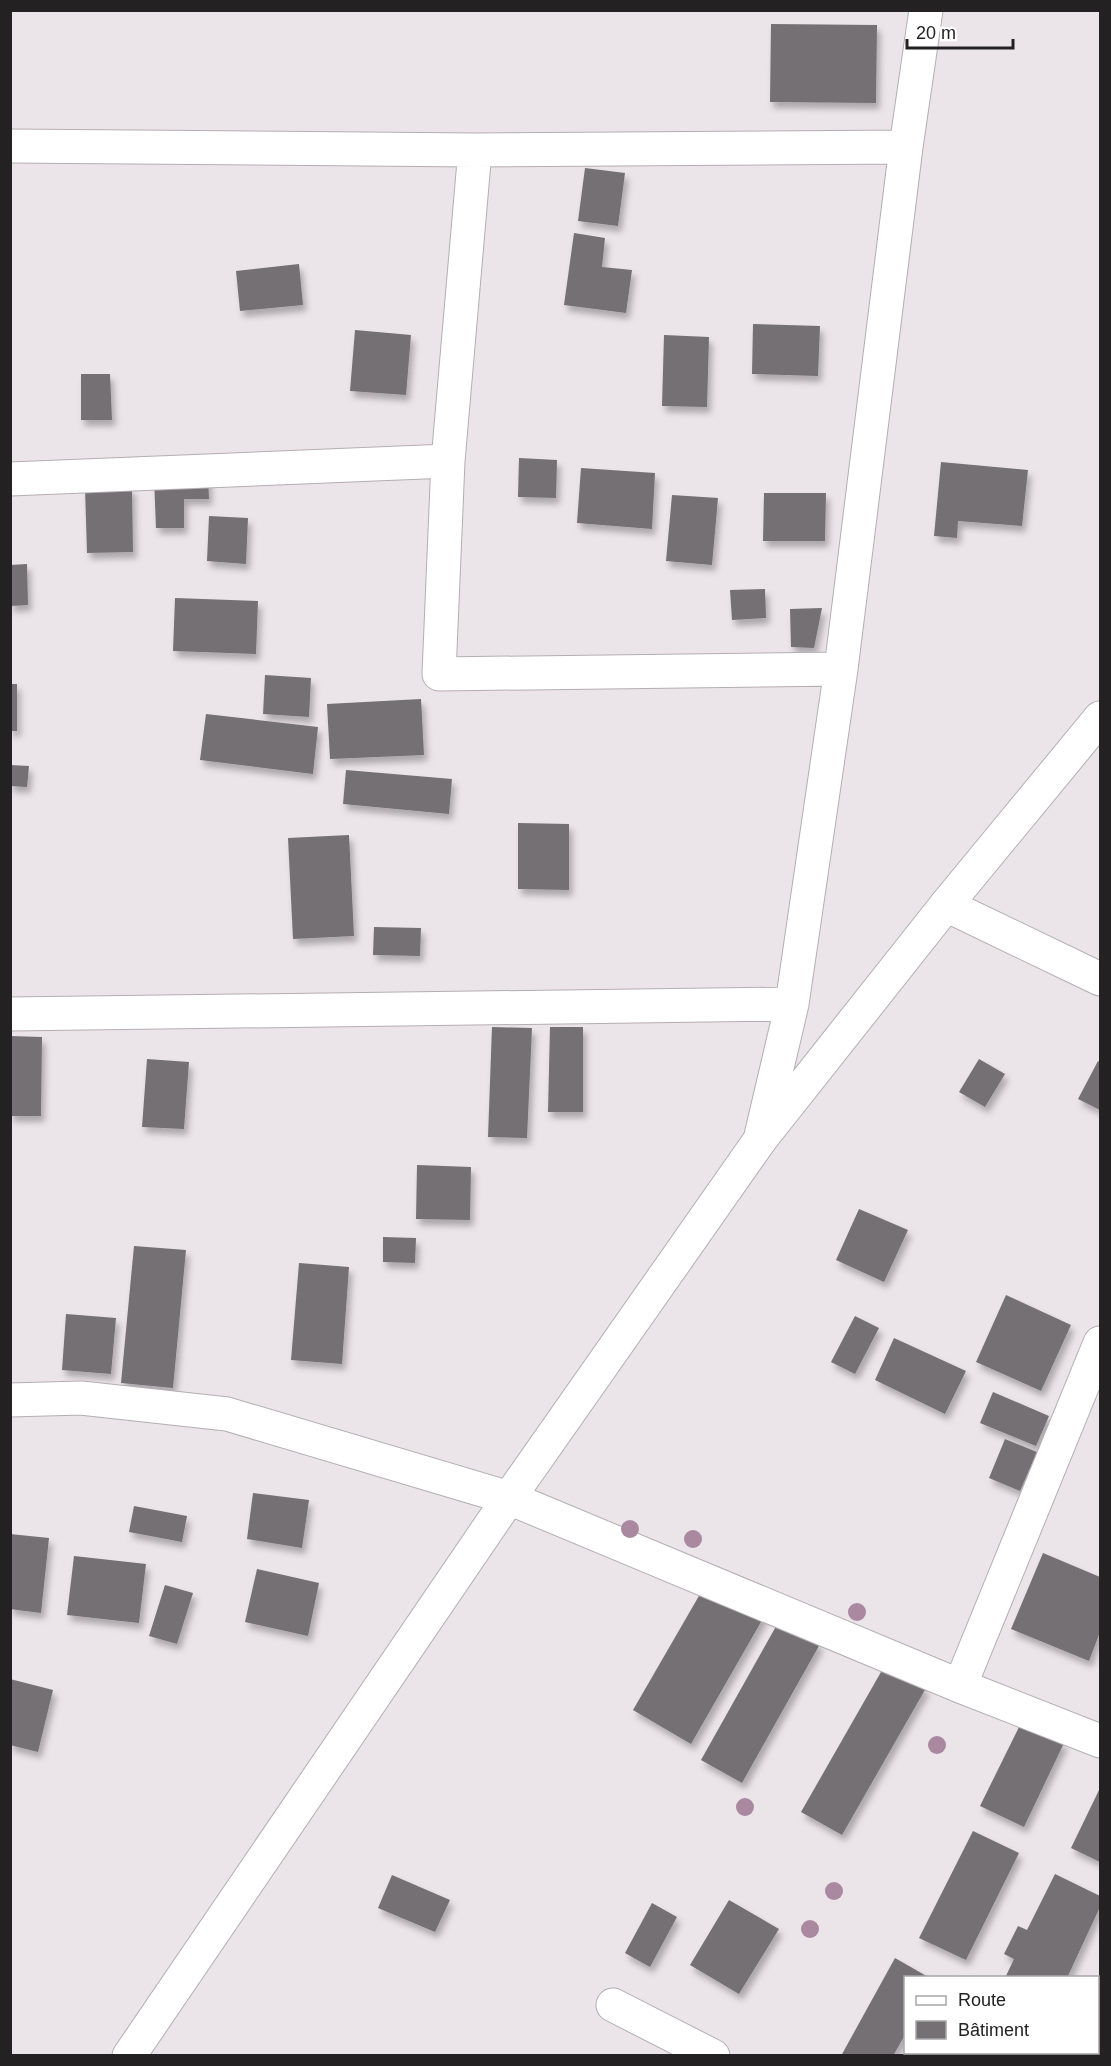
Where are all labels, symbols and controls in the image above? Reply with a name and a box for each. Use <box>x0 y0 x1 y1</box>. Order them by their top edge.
scale bar <box>907 12 1014 50</box>
text: 20 m <box>916 23 956 43</box>
legend <box>904 1976 1099 2054</box>
text: Route <box>958 1990 1006 2010</box>
text: Bâtiment <box>958 2020 1029 2040</box>

